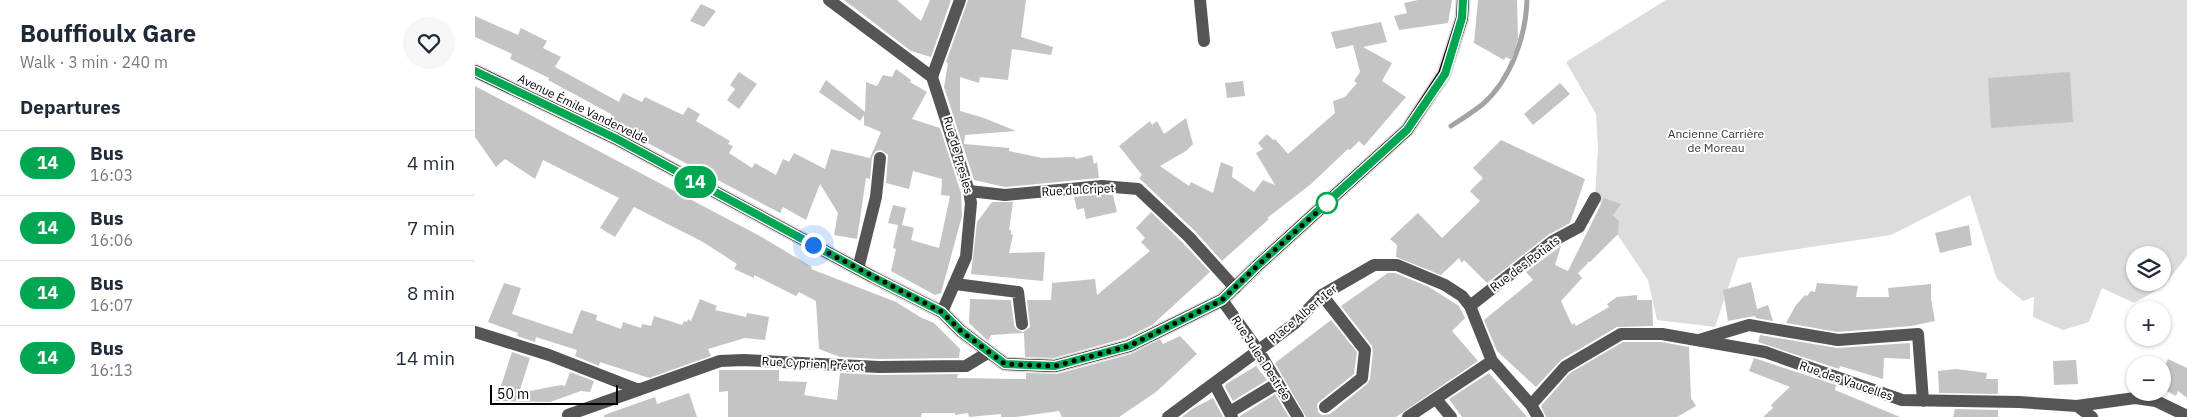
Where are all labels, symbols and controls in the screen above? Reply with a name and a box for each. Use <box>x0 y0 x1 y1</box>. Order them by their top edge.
text: Bouffioulx Gare <box>20 17 196 49</box>
button: heart <box>403 17 455 69</box>
text: Walk · 3 min · 240 m <box>20 52 168 72</box>
street label: Avenue Émile Vandervelde <box>515 70 651 147</box>
text: Departures <box>20 95 120 119</box>
street label: Rue de Presles <box>940 114 977 195</box>
park label: Ancienne Carrière de Moreau <box>1668 126 1765 155</box>
text: Bus <box>90 141 124 165</box>
text: 14 <box>37 151 58 174</box>
text: 4 min <box>407 151 455 175</box>
text: 16:03 <box>90 165 133 185</box>
line badge: 14 <box>673 166 717 198</box>
text: 14 <box>684 170 706 193</box>
street label: Rue du Cripet <box>1041 180 1115 199</box>
unlabelled marker <box>1316 192 1338 214</box>
text: Bus <box>90 206 124 230</box>
text: 14 <box>37 216 58 239</box>
text: 7 min <box>407 216 455 240</box>
text: 16:06 <box>90 230 133 250</box>
street label: Rue des Potiats <box>1487 232 1563 295</box>
your location <box>801 233 826 258</box>
map controls <box>2126 246 2171 401</box>
button: layers <box>2126 246 2171 291</box>
text: Bus <box>90 271 124 295</box>
street label: Place Albert Ier <box>1266 280 1340 346</box>
text: 14 <box>37 281 58 304</box>
text: 8 min <box>407 281 455 305</box>
text: 16:07 <box>90 295 133 315</box>
button: + <box>2126 301 2171 346</box>
street label: Rue Jules Destrée <box>1229 313 1294 403</box>
text: Bus <box>90 336 124 360</box>
text: 14 <box>37 346 58 369</box>
text: 14 min <box>396 346 455 370</box>
street label: Rue Cyprien Prévot <box>761 353 865 374</box>
button: − <box>2126 356 2171 401</box>
street label: Rue des Vaucelles <box>1798 358 1895 404</box>
text: 16:13 <box>90 360 133 380</box>
scale bar <box>490 382 617 405</box>
text: 50 m <box>497 385 529 403</box>

